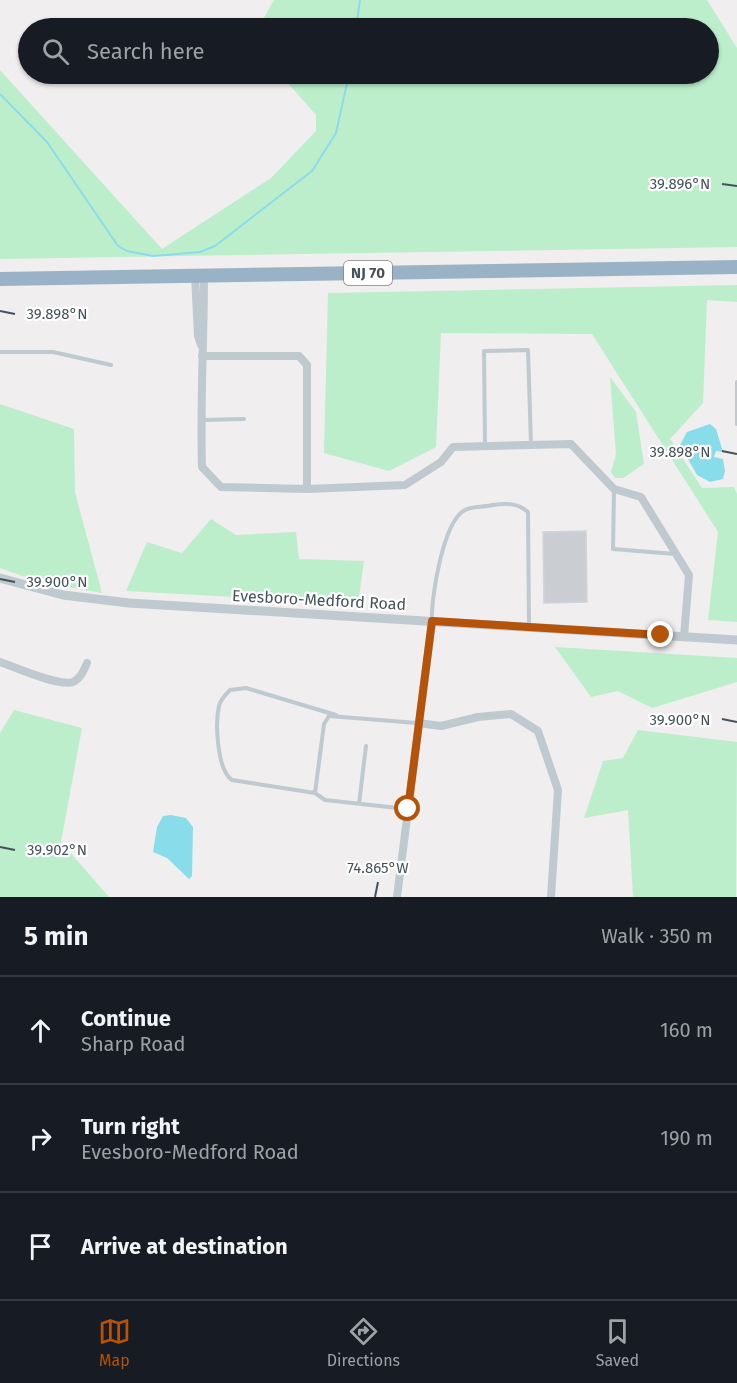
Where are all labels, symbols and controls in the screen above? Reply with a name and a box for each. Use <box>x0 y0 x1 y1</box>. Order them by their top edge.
search box <box>18 18 719 84</box>
icon: search <box>39 35 72 68</box>
text: Search here <box>87 38 205 65</box>
text: 39.896°N <box>650 175 710 193</box>
road number: NJ 70 <box>344 261 392 285</box>
text: 39.898°N <box>26 305 88 323</box>
text: 39.898°N <box>649 443 711 461</box>
text: 39.900°N <box>26 573 88 591</box>
street label: Evesboro-Medford Road <box>231 586 407 614</box>
route end <box>647 621 673 647</box>
text: 39.900°N <box>649 711 711 729</box>
route start <box>394 795 420 821</box>
text: 39.902°N <box>27 841 87 859</box>
text: 74.865°W <box>347 859 409 877</box>
text: 5 min <box>24 921 88 952</box>
text: Walk · 350 m <box>601 924 713 948</box>
text: Continue <box>81 1005 171 1032</box>
icon: ahead <box>24 1014 57 1047</box>
text: 160 m <box>660 1018 713 1042</box>
text: Sharp Road <box>81 1032 186 1056</box>
text: Turn right <box>81 1113 180 1140</box>
icon: right <box>24 1122 57 1155</box>
text: 190 m <box>660 1126 713 1150</box>
text: Evesboro-Medford Road <box>81 1140 299 1164</box>
icon: arrive <box>24 1230 57 1263</box>
text: Arrive at destination <box>81 1233 288 1260</box>
tab: Map <box>98 1315 131 1370</box>
tab: Directions <box>327 1315 400 1370</box>
tab: Saved <box>596 1315 639 1370</box>

